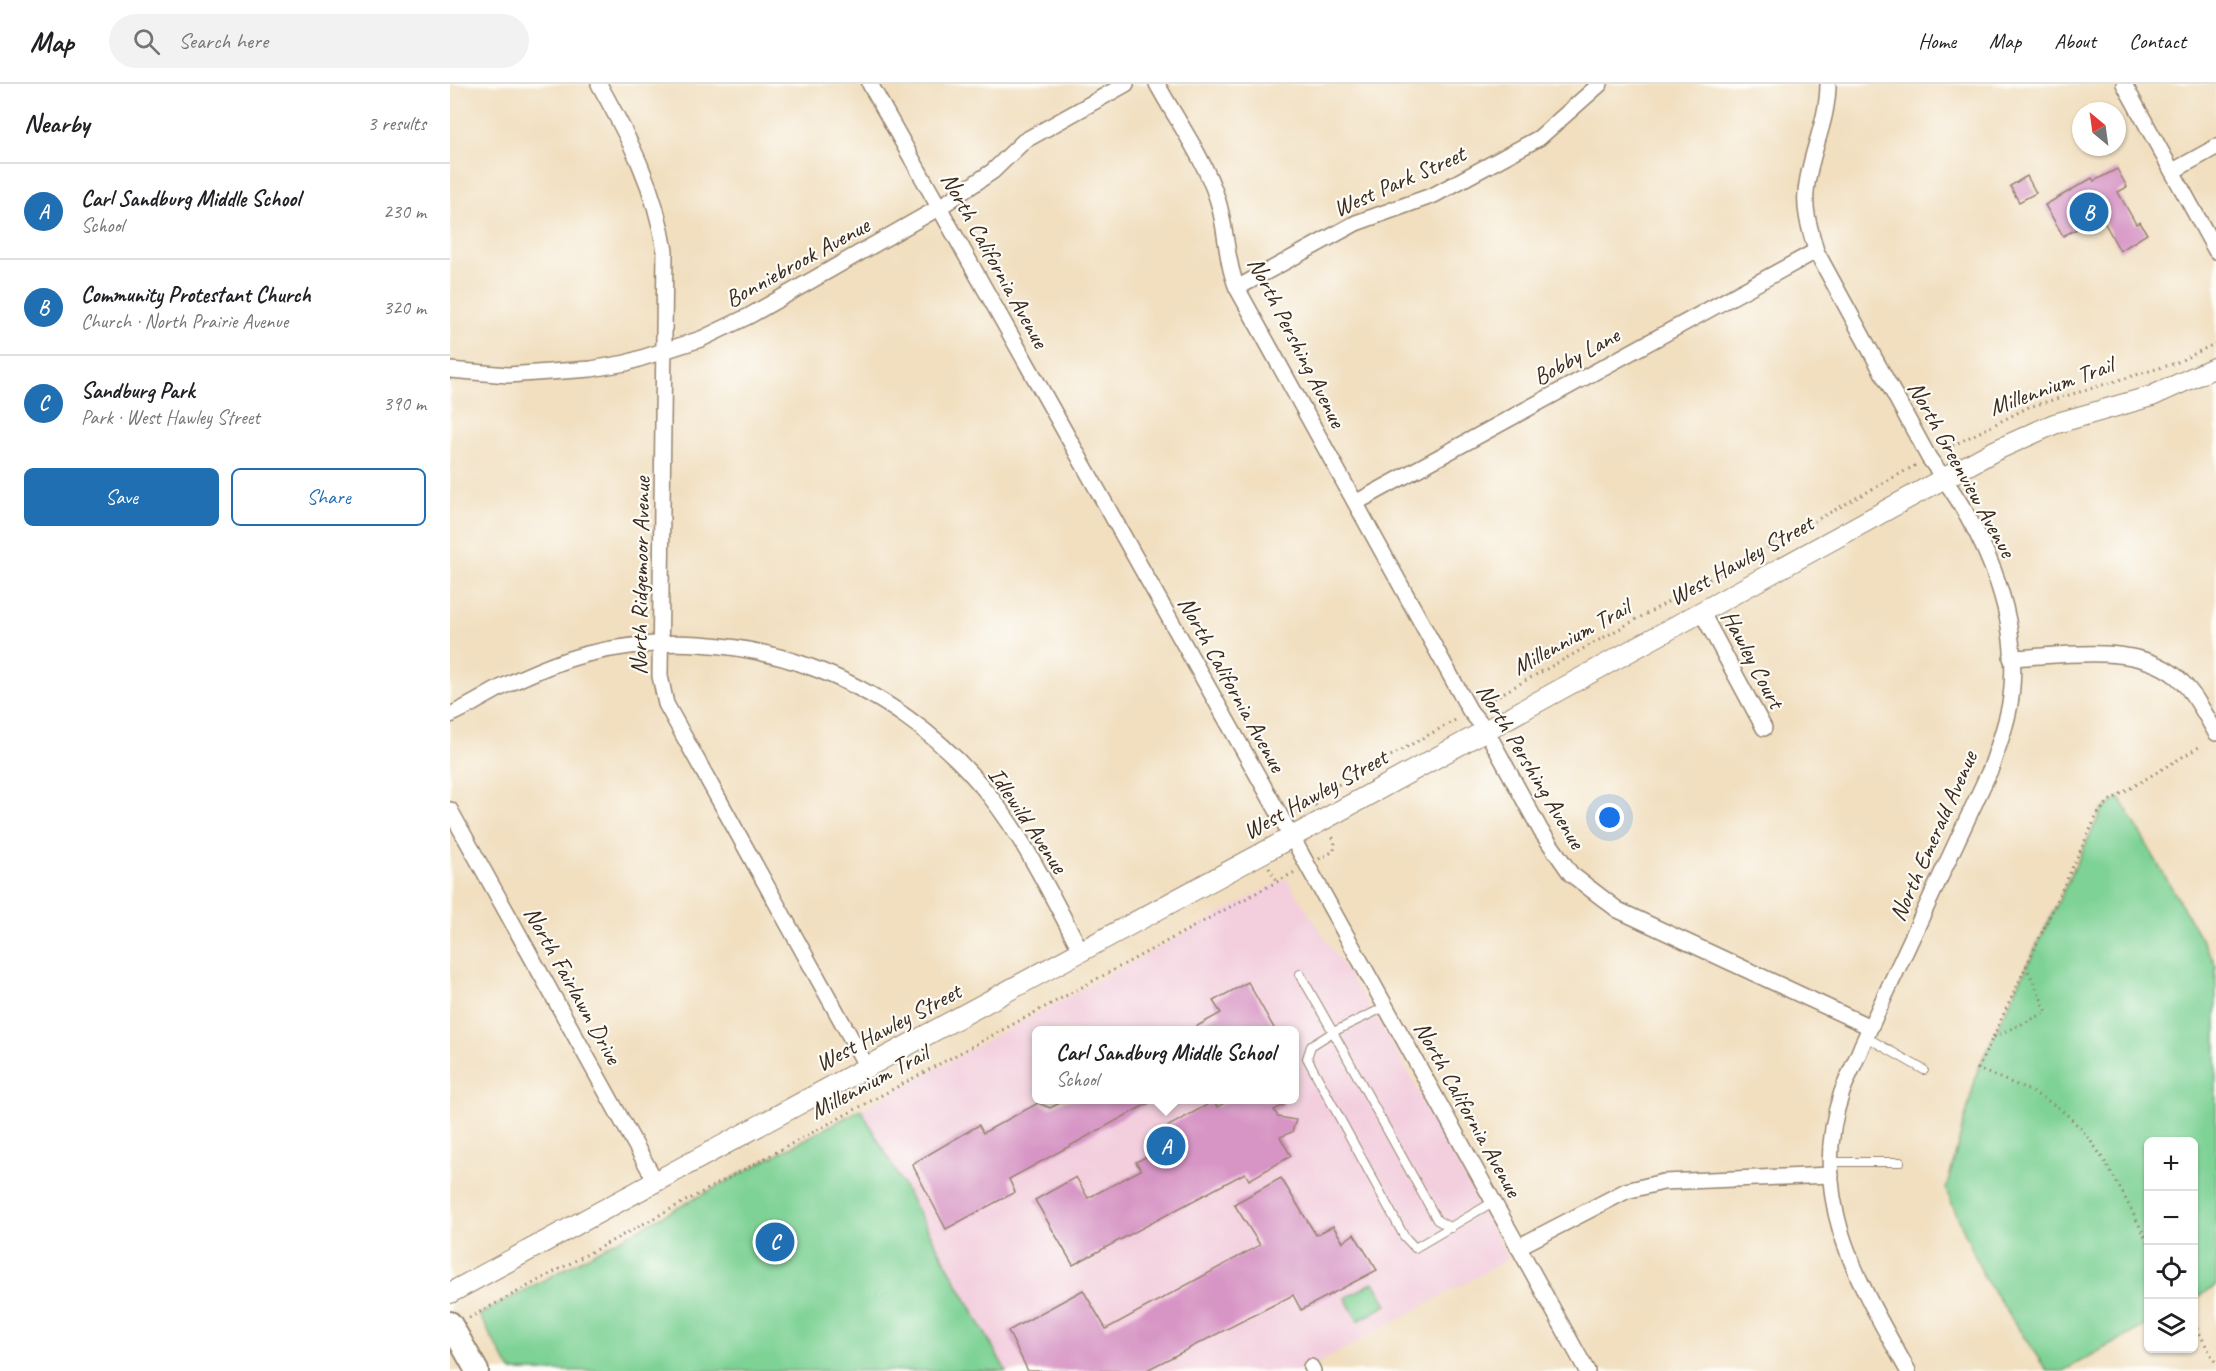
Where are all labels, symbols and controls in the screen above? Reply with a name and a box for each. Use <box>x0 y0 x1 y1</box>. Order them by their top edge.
search box <box>109 14 529 68</box>
text: Map <box>30 24 73 59</box>
icon: search <box>130 25 163 58</box>
text: Search here <box>178 27 268 55</box>
text: Home <box>1918 28 1956 54</box>
text: Map <box>1989 28 2021 54</box>
text: About <box>2054 28 2096 54</box>
text: Contact <box>2129 28 2186 54</box>
north arrow <box>2072 102 2126 156</box>
text: Nearby <box>24 107 89 140</box>
text: 3 results <box>367 111 426 136</box>
street label: West Park Street <box>1328 138 1472 223</box>
street label: North California Avenue <box>934 167 1057 355</box>
text: Carl Sandburg Middle School <box>81 185 300 213</box>
pin: B <box>2070 190 2108 234</box>
text: A <box>38 199 49 224</box>
text: 230 m <box>383 199 426 224</box>
street label: Bonniebrook Avenue <box>720 209 876 314</box>
text: School <box>81 213 124 238</box>
street label: North Pershing Avenue <box>1241 252 1354 434</box>
text: Community Protestant Church <box>81 281 311 309</box>
text: B <box>38 295 49 320</box>
text: 320 m <box>383 295 426 320</box>
text: Church · North Prairie Avenue <box>81 309 288 334</box>
street label: Bobby Lane <box>1527 319 1626 392</box>
street label: Millennium Trail <box>1985 348 2121 422</box>
street label: North Greenview Avenue <box>1901 376 2024 564</box>
text: Sandburg Park <box>81 377 194 405</box>
text: C <box>39 391 48 416</box>
text: 390 m <box>383 391 426 416</box>
text: Park · West Hawley Street <box>81 405 260 430</box>
button: Save <box>24 468 219 526</box>
button: Share <box>231 468 426 526</box>
street label: North Ridgemoor Avenue <box>623 474 657 675</box>
street label: West Hawley Street <box>1664 507 1820 612</box>
street label: Millennium Trail <box>1507 590 1639 682</box>
street label: North California Avenue <box>1171 591 1294 779</box>
street label: Hawley Court <box>1715 605 1792 715</box>
street label: North Pershing Avenue <box>1470 678 1593 856</box>
street label: West Hawley Street <box>1238 741 1394 846</box>
street label: North Emerald Avenue <box>1882 744 1985 926</box>
street label: Idlewild Avenue <box>981 761 1076 881</box>
your location <box>1595 803 1624 832</box>
street label: North Fairlawn Drive <box>517 901 630 1071</box>
street label: West Hawley Street <box>810 975 968 1078</box>
street label: North California Avenue <box>1407 1016 1530 1204</box>
popup <box>1032 1026 1299 1104</box>
street label: Millennium Trail <box>805 1036 937 1126</box>
text: Carl Sandburg Middle School <box>1056 1039 1275 1067</box>
text: School <box>1056 1067 1099 1092</box>
pin: A <box>1146 1124 1186 1168</box>
map controls <box>2144 1137 2198 1353</box>
button: + <box>2144 1137 2198 1191</box>
button: − <box>2144 1191 2198 1245</box>
pin: C <box>756 1220 794 1264</box>
button: locate <box>2144 1245 2198 1299</box>
button: layers <box>2144 1299 2198 1353</box>

